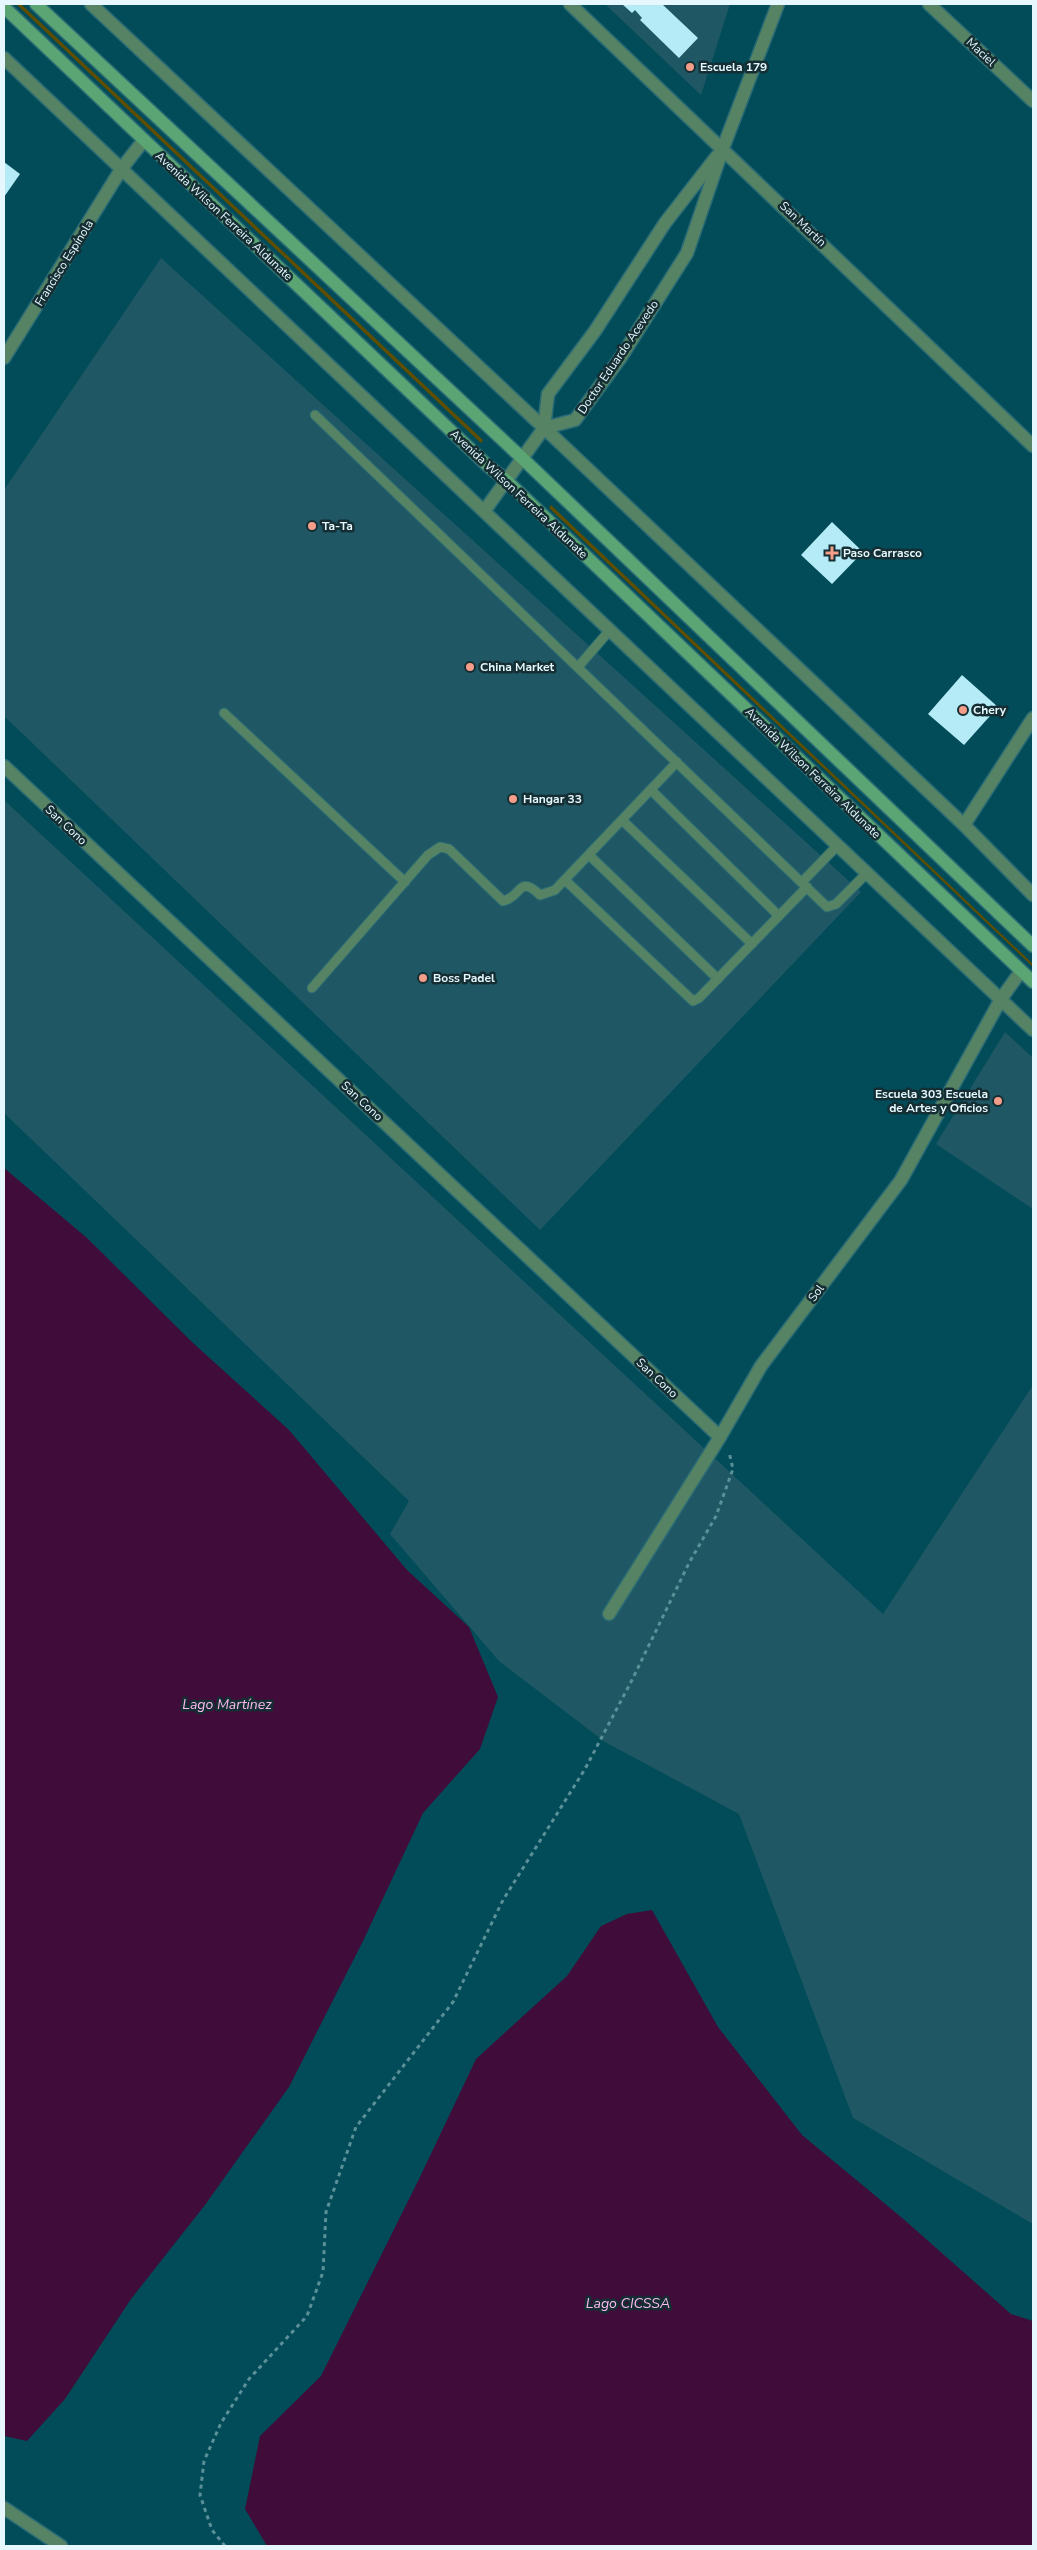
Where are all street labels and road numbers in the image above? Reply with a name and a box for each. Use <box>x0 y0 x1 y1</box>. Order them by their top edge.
street label: Maciel <box>963 34 1000 70</box>
street label: Avenida Wilson Ferreira Aldunate <box>152 148 296 284</box>
street label: San Martín <box>776 198 830 250</box>
street label: Francisco Espínola <box>31 217 97 309</box>
street label: Doctor Eduardo Acevedo <box>574 297 662 417</box>
street label: Avenida Wilson Ferreira Aldunate <box>447 426 591 562</box>
street label: Avenida Wilson Ferreira Aldunate <box>742 704 884 842</box>
street label: San Cono <box>42 802 91 849</box>
street label: San Cono <box>338 1078 387 1125</box>
street label: Sol <box>804 1281 828 1305</box>
street label: San Cono <box>633 1355 682 1402</box>

